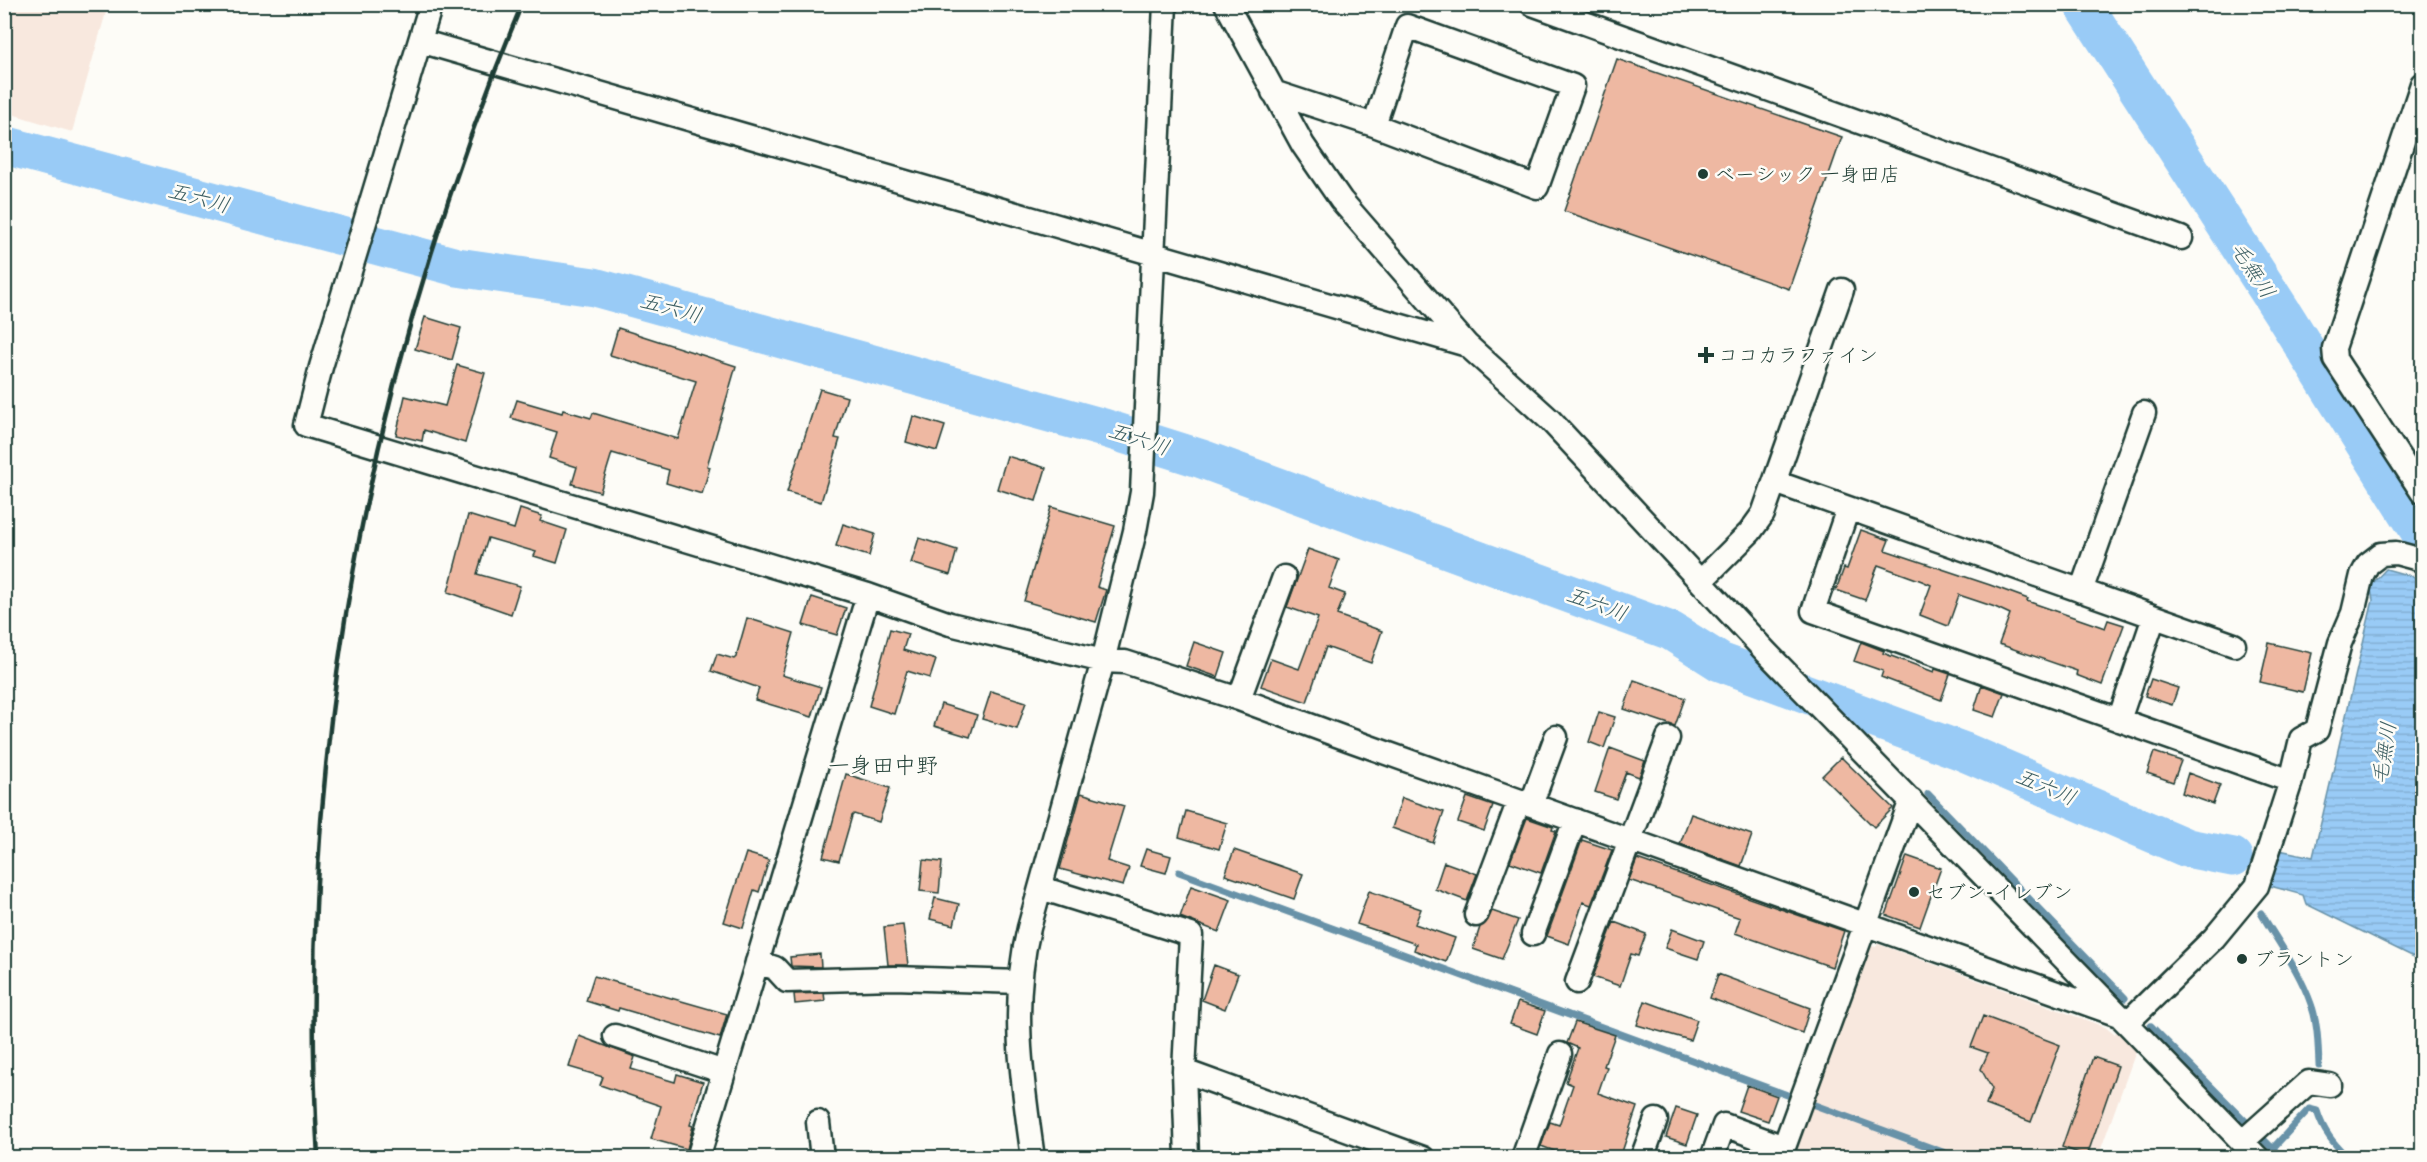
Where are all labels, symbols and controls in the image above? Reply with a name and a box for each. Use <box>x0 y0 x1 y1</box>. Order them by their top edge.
place label: ベーシック 一身田店 <box>1715 163 1900 191</box>
marker: ベーシック 一身田店 <box>1696 167 1710 181</box>
water label: 五六川 <box>164 178 233 224</box>
water label: 毛無川 <box>2221 237 2280 306</box>
water label: 五六川 <box>636 288 705 334</box>
place label: ココカラファイン <box>1718 344 1878 372</box>
marker: ココカラファイン <box>1699 348 1713 362</box>
water label: 五六川 <box>1103 418 1173 466</box>
water label: 五六川 <box>1561 582 1631 632</box>
water label: 毛無川 <box>2367 720 2407 787</box>
district label: 一身田中野 <box>828 753 938 784</box>
water label: 五六川 <box>2010 764 2080 816</box>
place label: セブン-イレブン <box>1926 881 2073 909</box>
marker: セブン-イレブン <box>1907 885 1921 899</box>
place label: ブラントン <box>2254 948 2354 976</box>
marker: ブラントン <box>2235 952 2249 966</box>

